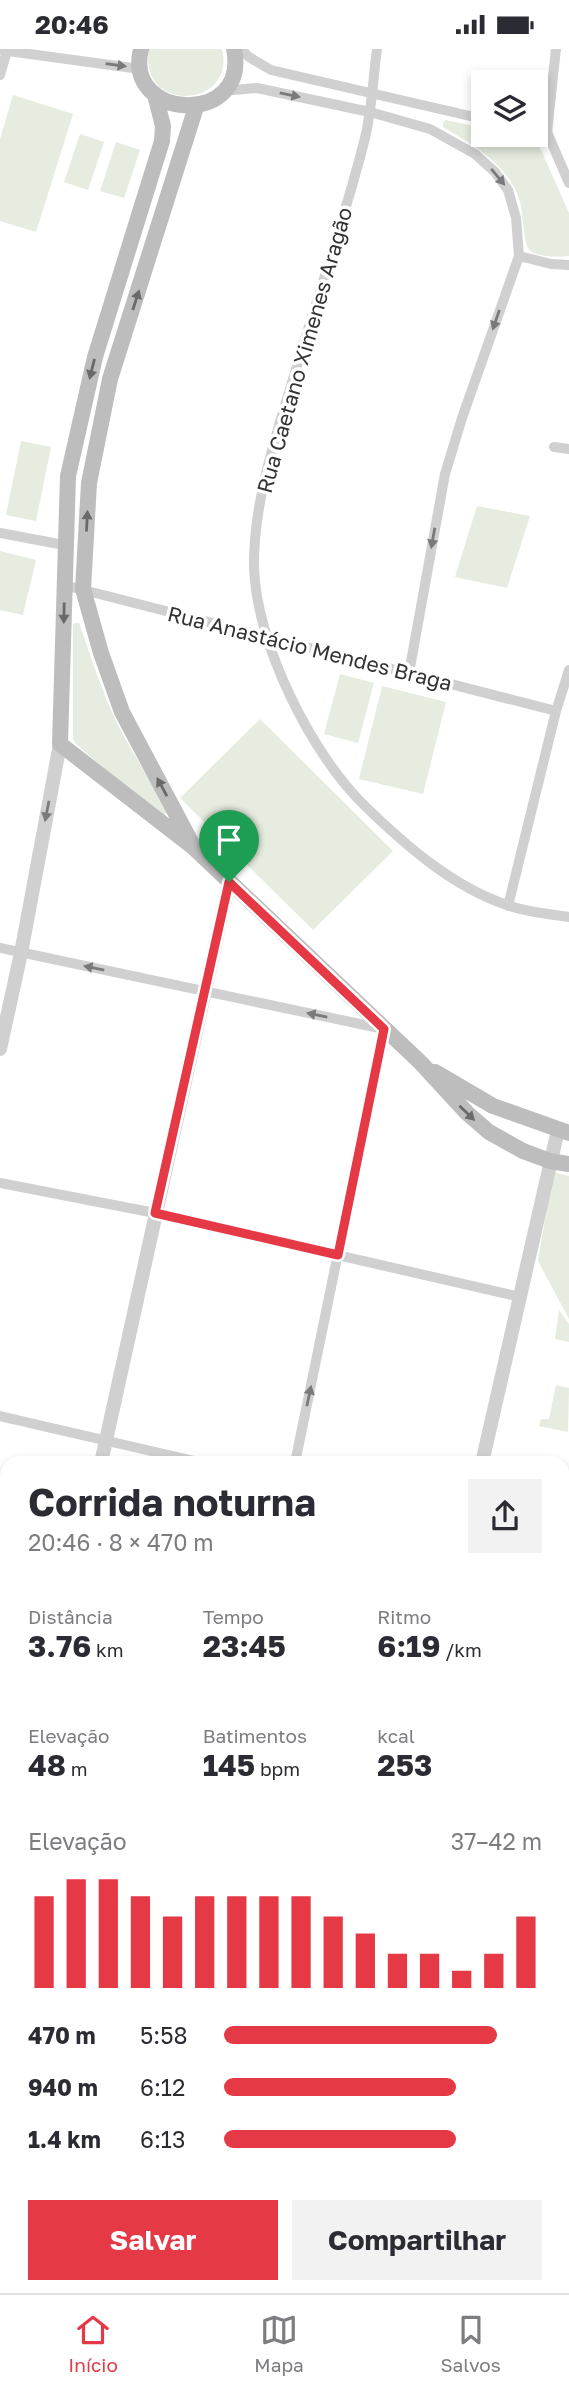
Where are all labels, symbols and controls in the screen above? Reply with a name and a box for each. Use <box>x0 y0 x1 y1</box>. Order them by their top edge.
text: 20:46 <box>35 9 109 40</box>
one-way arrow <box>105 60 127 71</box>
map controls <box>471 70 548 147</box>
button: layers <box>471 70 548 147</box>
one-way arrow <box>279 90 301 101</box>
one-way arrow <box>490 168 505 186</box>
street label: Rua Caetano Ximenes Aragão <box>251 204 357 496</box>
one-way arrow <box>131 289 141 310</box>
one-way arrow <box>490 309 501 330</box>
one-way arrow <box>86 358 97 380</box>
one-way arrow <box>81 510 92 532</box>
one-way arrow <box>427 527 438 549</box>
street label: Rua Anastácio Mendes Braga <box>165 600 455 696</box>
one-way arrow <box>58 603 70 625</box>
one-way arrow <box>156 777 167 797</box>
one-way arrow <box>42 800 53 822</box>
pin <box>199 810 259 882</box>
icon: arrive <box>210 821 248 859</box>
one-way arrow <box>83 963 105 974</box>
one-way arrow <box>306 1009 328 1020</box>
one-way arrow <box>459 1104 476 1121</box>
one-way arrow <box>304 1385 315 1407</box>
text: Corrida noturna <box>28 1479 316 1524</box>
button: share <box>468 1479 542 1553</box>
text: 20:46 · 8 × 470 m <box>28 1528 214 1556</box>
text: Distância <box>28 1605 113 1628</box>
text: Tempo <box>203 1605 264 1628</box>
text: Ritmo <box>377 1605 431 1628</box>
text: 3.76 <box>28 1628 91 1664</box>
text: 23:45 <box>203 1628 286 1664</box>
text: 6:19 <box>377 1628 440 1664</box>
text: km <box>91 1638 124 1661</box>
text: /km <box>440 1638 482 1661</box>
text: Elevação <box>28 1724 109 1747</box>
text: Batimentos <box>203 1724 307 1747</box>
text: kcal <box>377 1724 415 1747</box>
text: 48 <box>28 1747 66 1783</box>
text: 145 <box>203 1747 255 1783</box>
text: 253 <box>377 1747 432 1783</box>
text: m <box>66 1757 88 1780</box>
text: bpm <box>255 1757 300 1780</box>
text: Elevação <box>28 1827 127 1855</box>
text: 37–42 m <box>451 1827 542 1855</box>
text: 470 m <box>28 2021 96 2049</box>
text: 5:58 <box>140 2021 188 2049</box>
text: 940 m <box>28 2073 98 2101</box>
text: 6:12 <box>140 2073 185 2101</box>
text: 1.4 km <box>28 2125 101 2153</box>
text: 6:13 <box>140 2125 185 2153</box>
button: Salvar <box>28 2200 278 2280</box>
button: Compartilhar <box>292 2200 542 2280</box>
tab: Início <box>68 2311 118 2376</box>
tab: Mapa <box>254 2311 304 2376</box>
tab: Salvos <box>440 2311 501 2376</box>

